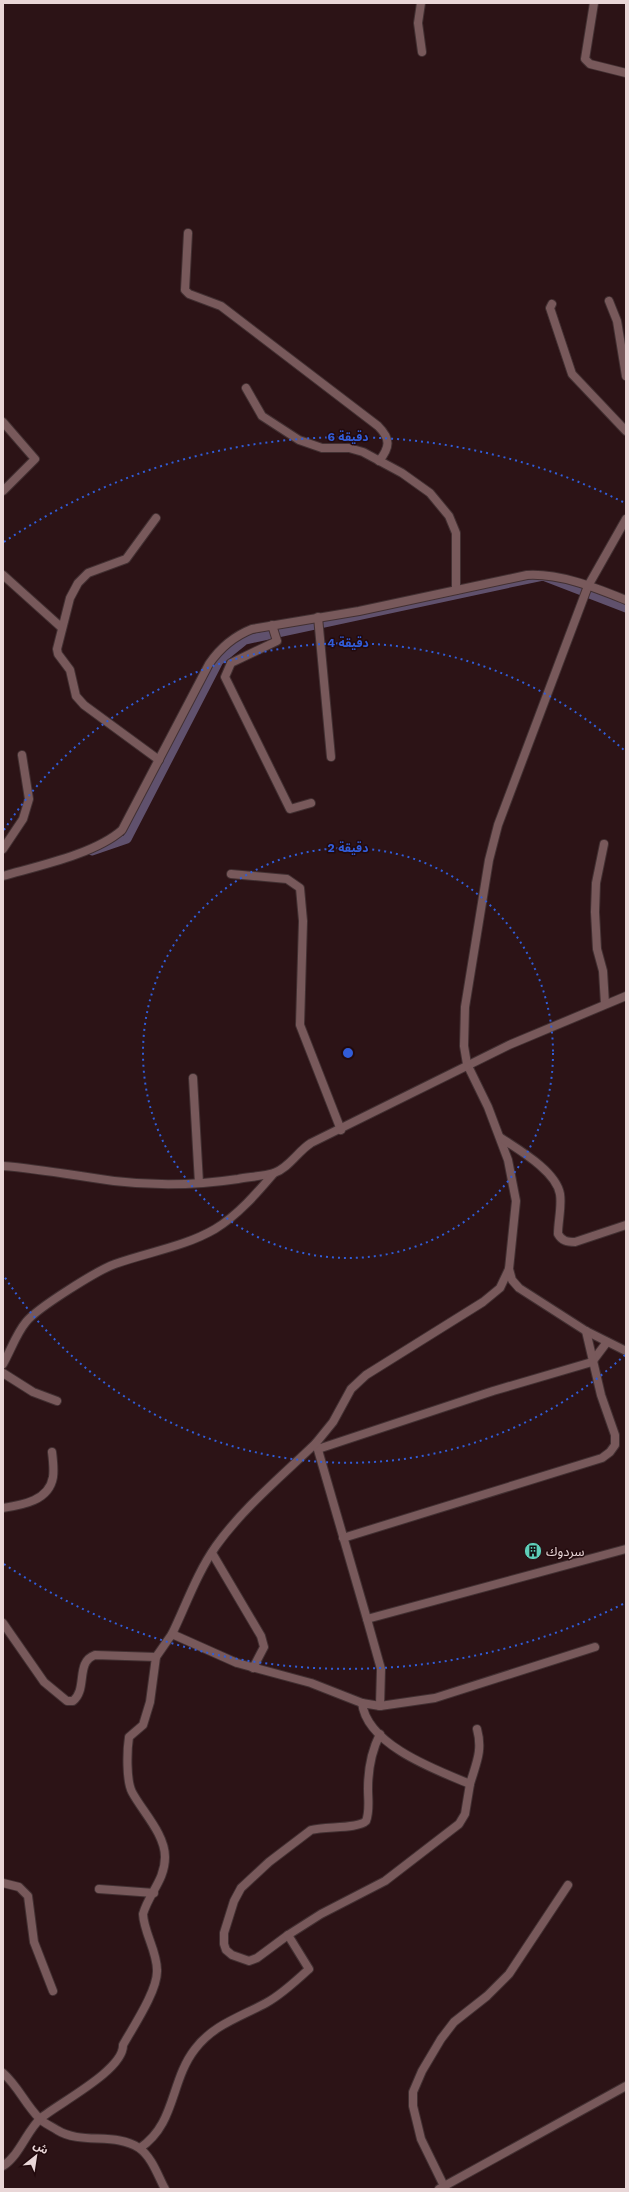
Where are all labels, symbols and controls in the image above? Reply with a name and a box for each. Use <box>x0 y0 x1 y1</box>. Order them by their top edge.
text: 6 دقيقة <box>327 430 369 444</box>
text: 4 دقيقة <box>327 636 369 650</box>
text: 2 دقيقة <box>328 841 368 855</box>
centre of rings <box>341 1046 355 1060</box>
building icon: سردوك <box>523 1541 543 1561</box>
place label: سردوك <box>546 1544 584 1559</box>
north arrow <box>16 2136 56 2176</box>
text: ش <box>31 2138 51 2157</box>

